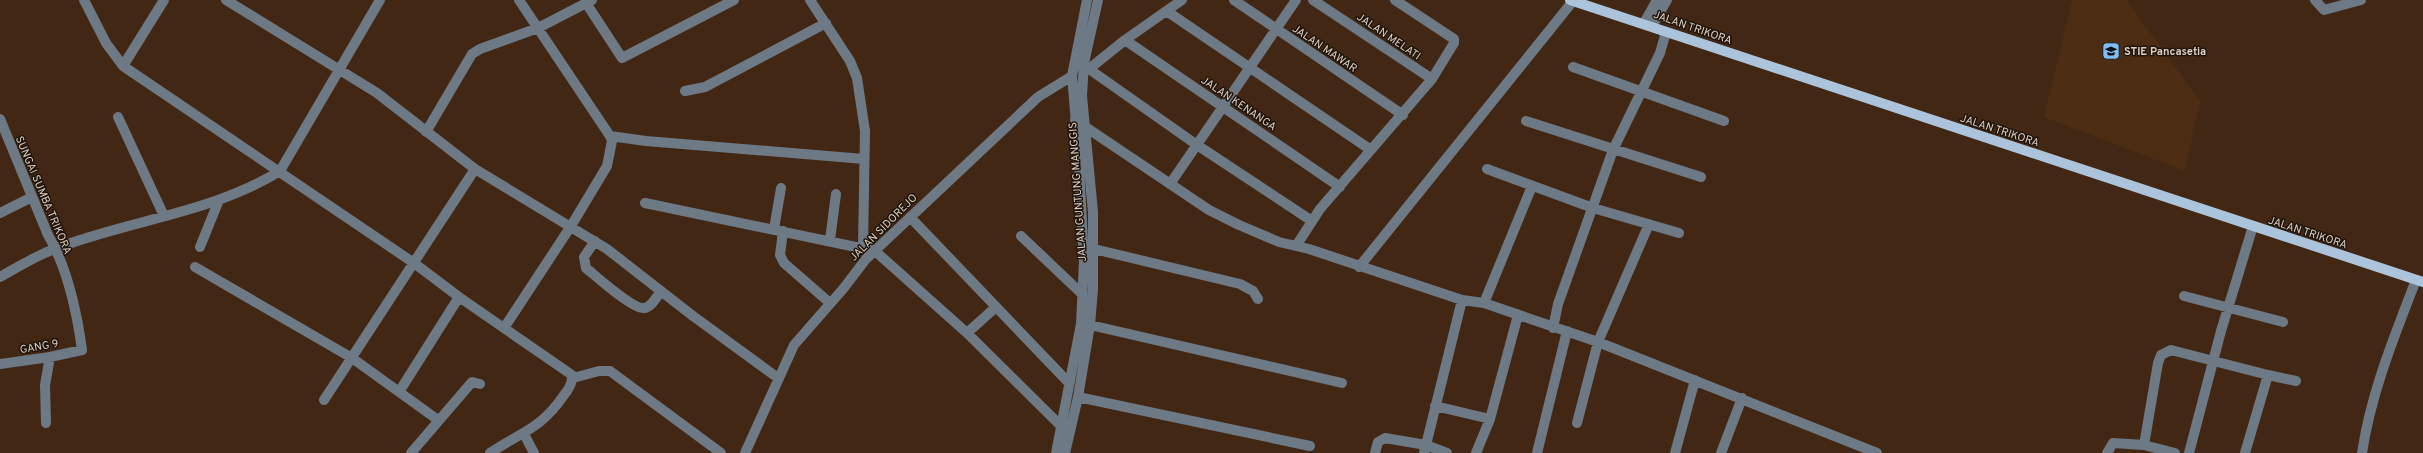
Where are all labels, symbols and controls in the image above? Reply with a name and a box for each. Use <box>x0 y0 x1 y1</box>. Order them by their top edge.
street label: JALAN TRIKORA <box>1651 8 1734 48</box>
street label: JALAN MELATI <box>1354 10 1423 63</box>
street label: JALAN MAWAR <box>1289 22 1360 76</box>
school or university icon: STIE Pancasetia <box>2101 41 2121 61</box>
place label: STIE Pancasetia <box>2124 45 2206 59</box>
street label: JALAN KENANGA <box>1198 73 1279 134</box>
street label: JALAN TRIKORA <box>1958 112 2041 150</box>
street label: JALAN GUNTUNG MANGGIS <box>1066 122 1090 262</box>
street label: SUNGAI SUMBA TRIKORA <box>12 134 74 257</box>
street label: JALAN SIDOREJO <box>847 191 920 264</box>
street label: JALAN TRIKORA <box>2266 214 2349 252</box>
street label: GANG 9 <box>19 337 60 357</box>

